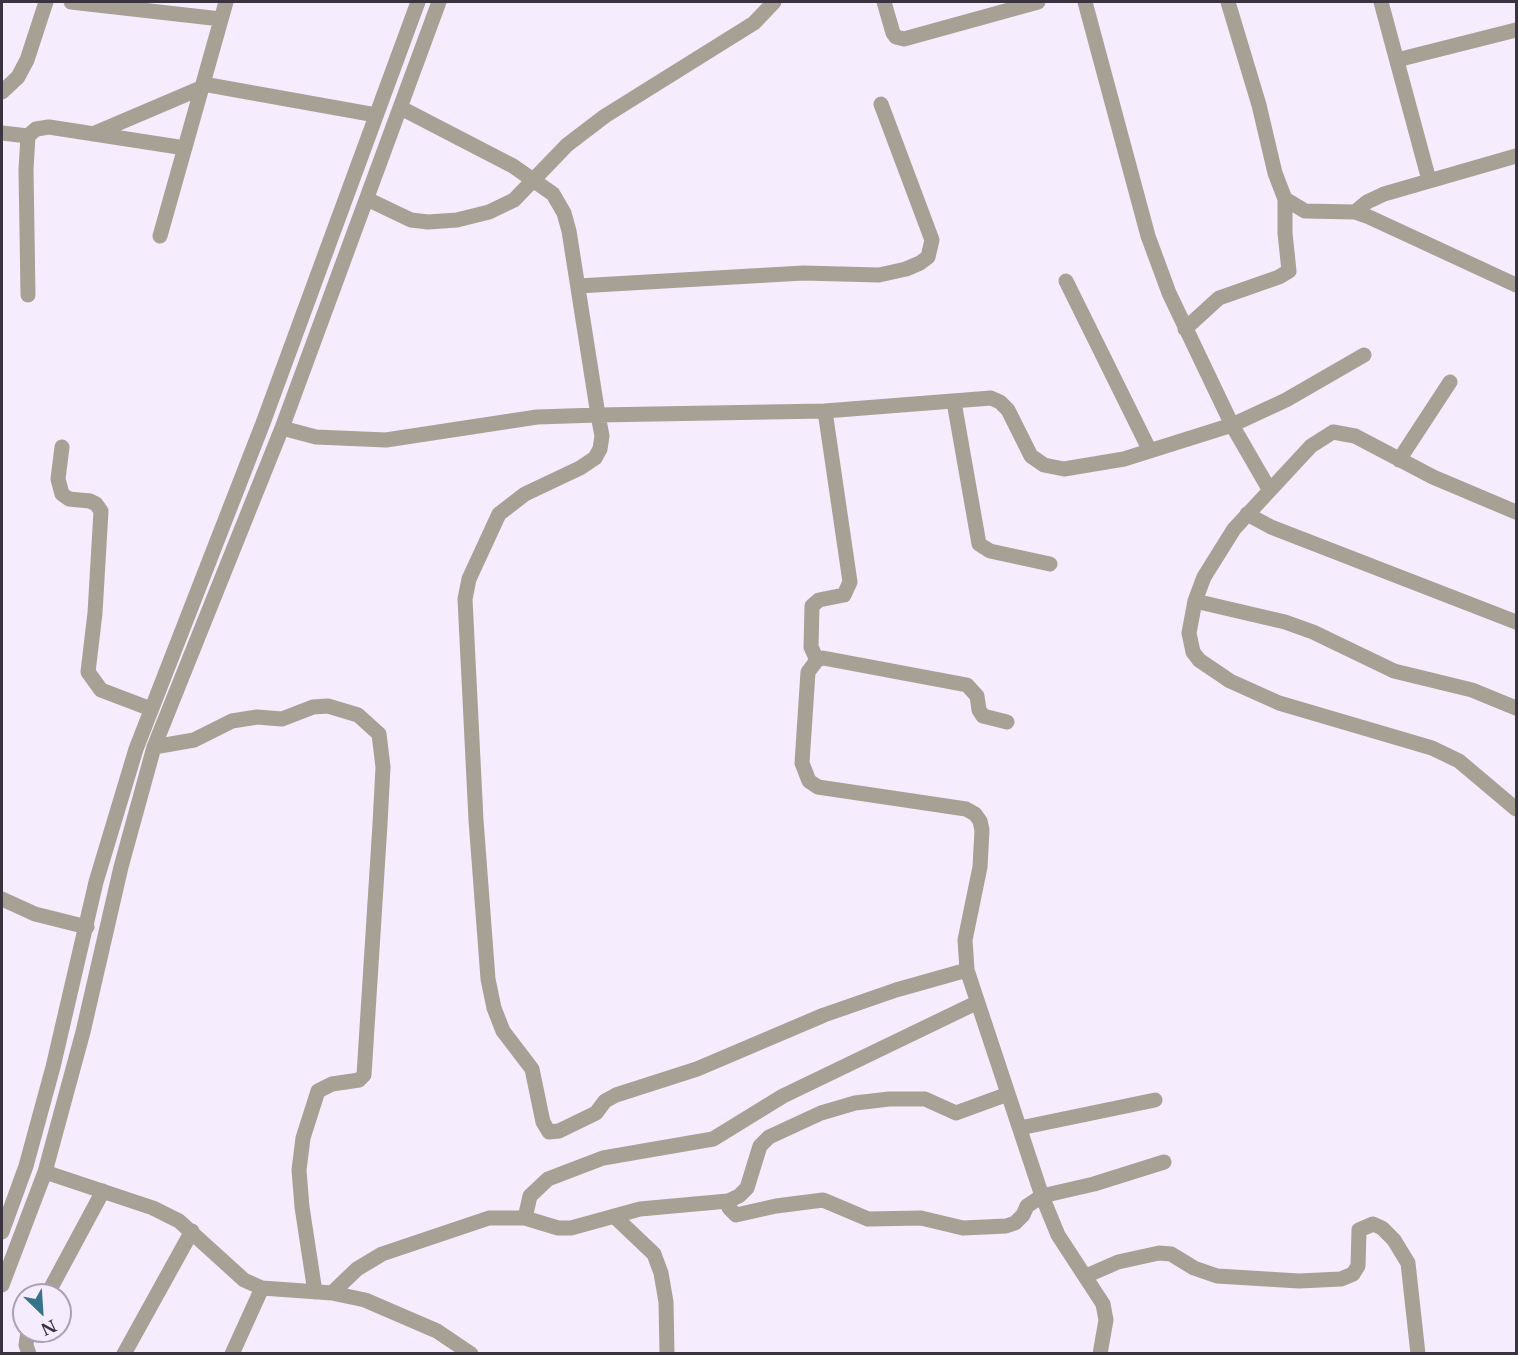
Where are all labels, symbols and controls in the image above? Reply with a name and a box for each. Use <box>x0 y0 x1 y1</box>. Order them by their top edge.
north arrow <box>12 1283 72 1343</box>
text: N <box>38 1315 60 1340</box>

